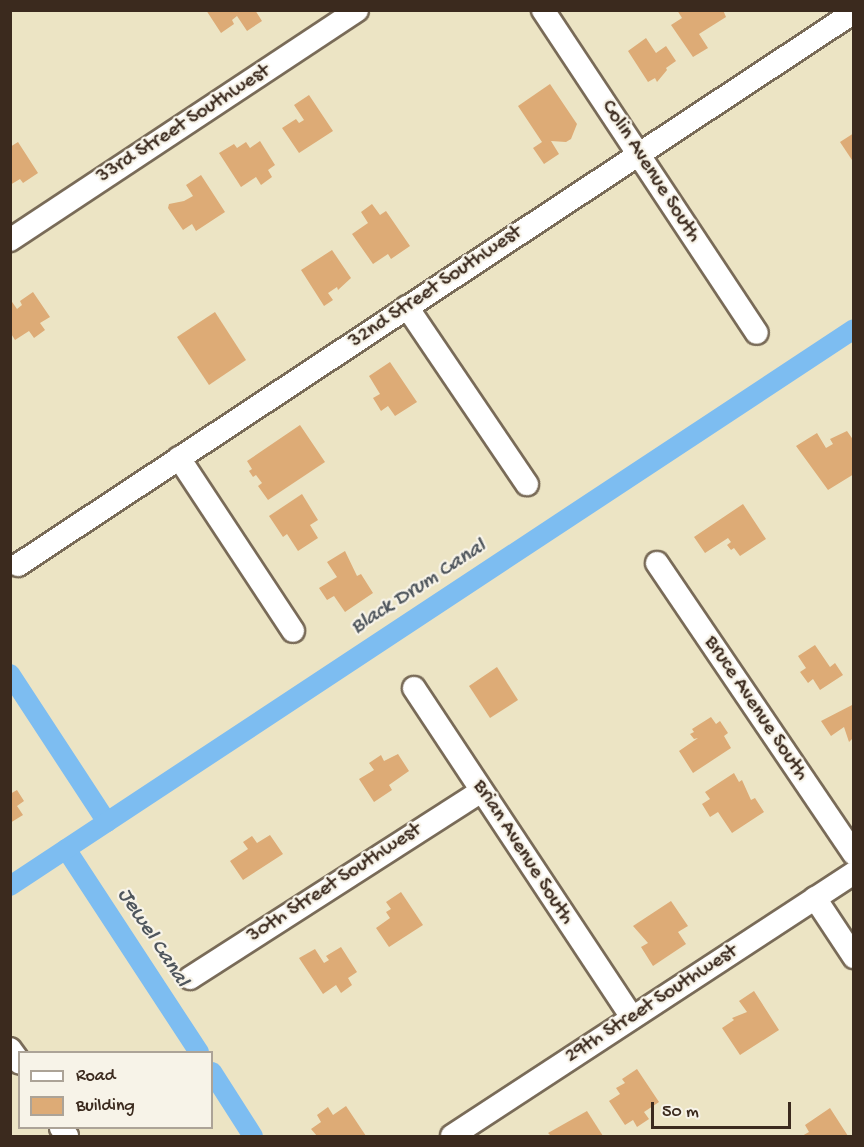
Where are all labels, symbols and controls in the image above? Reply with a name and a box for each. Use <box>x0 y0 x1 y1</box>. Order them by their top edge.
street label: 33rd Street Southwest <box>93 60 275 190</box>
street label: Colin Avenue South <box>595 96 705 248</box>
street label: 32nd Street Southwest <box>345 221 527 355</box>
water label: Black Drum Canal <box>347 535 491 641</box>
street label: Bruce Avenue South <box>697 632 813 786</box>
street label: Brian Avenue South <box>466 776 578 930</box>
street label: 30th Street Southwest <box>243 818 427 950</box>
water label: Jewel Canal <box>110 883 194 993</box>
street label: 29th Street Southwest <box>561 940 743 1070</box>
legend <box>18 1051 213 1129</box>
text: Road <box>76 1066 115 1087</box>
scale bar <box>654 1090 794 1128</box>
text: Building <box>76 1096 135 1117</box>
text: 50 m <box>662 1102 699 1123</box>

